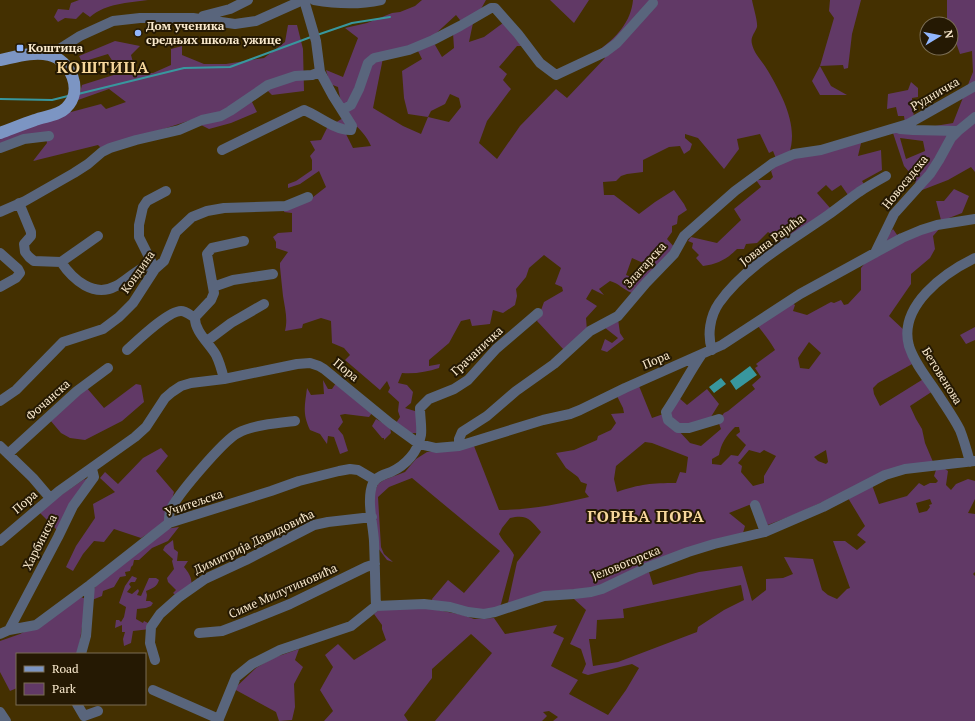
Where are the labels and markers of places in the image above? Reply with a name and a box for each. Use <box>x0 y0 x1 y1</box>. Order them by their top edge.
place label: Дом ученика средњих школа ужице <box>146 18 282 47</box>
marker: Дом ученика средњих школа ужице <box>133 28 143 38</box>
place label: Коштица <box>28 40 84 55</box>
marker: Коштица <box>15 43 25 53</box>

